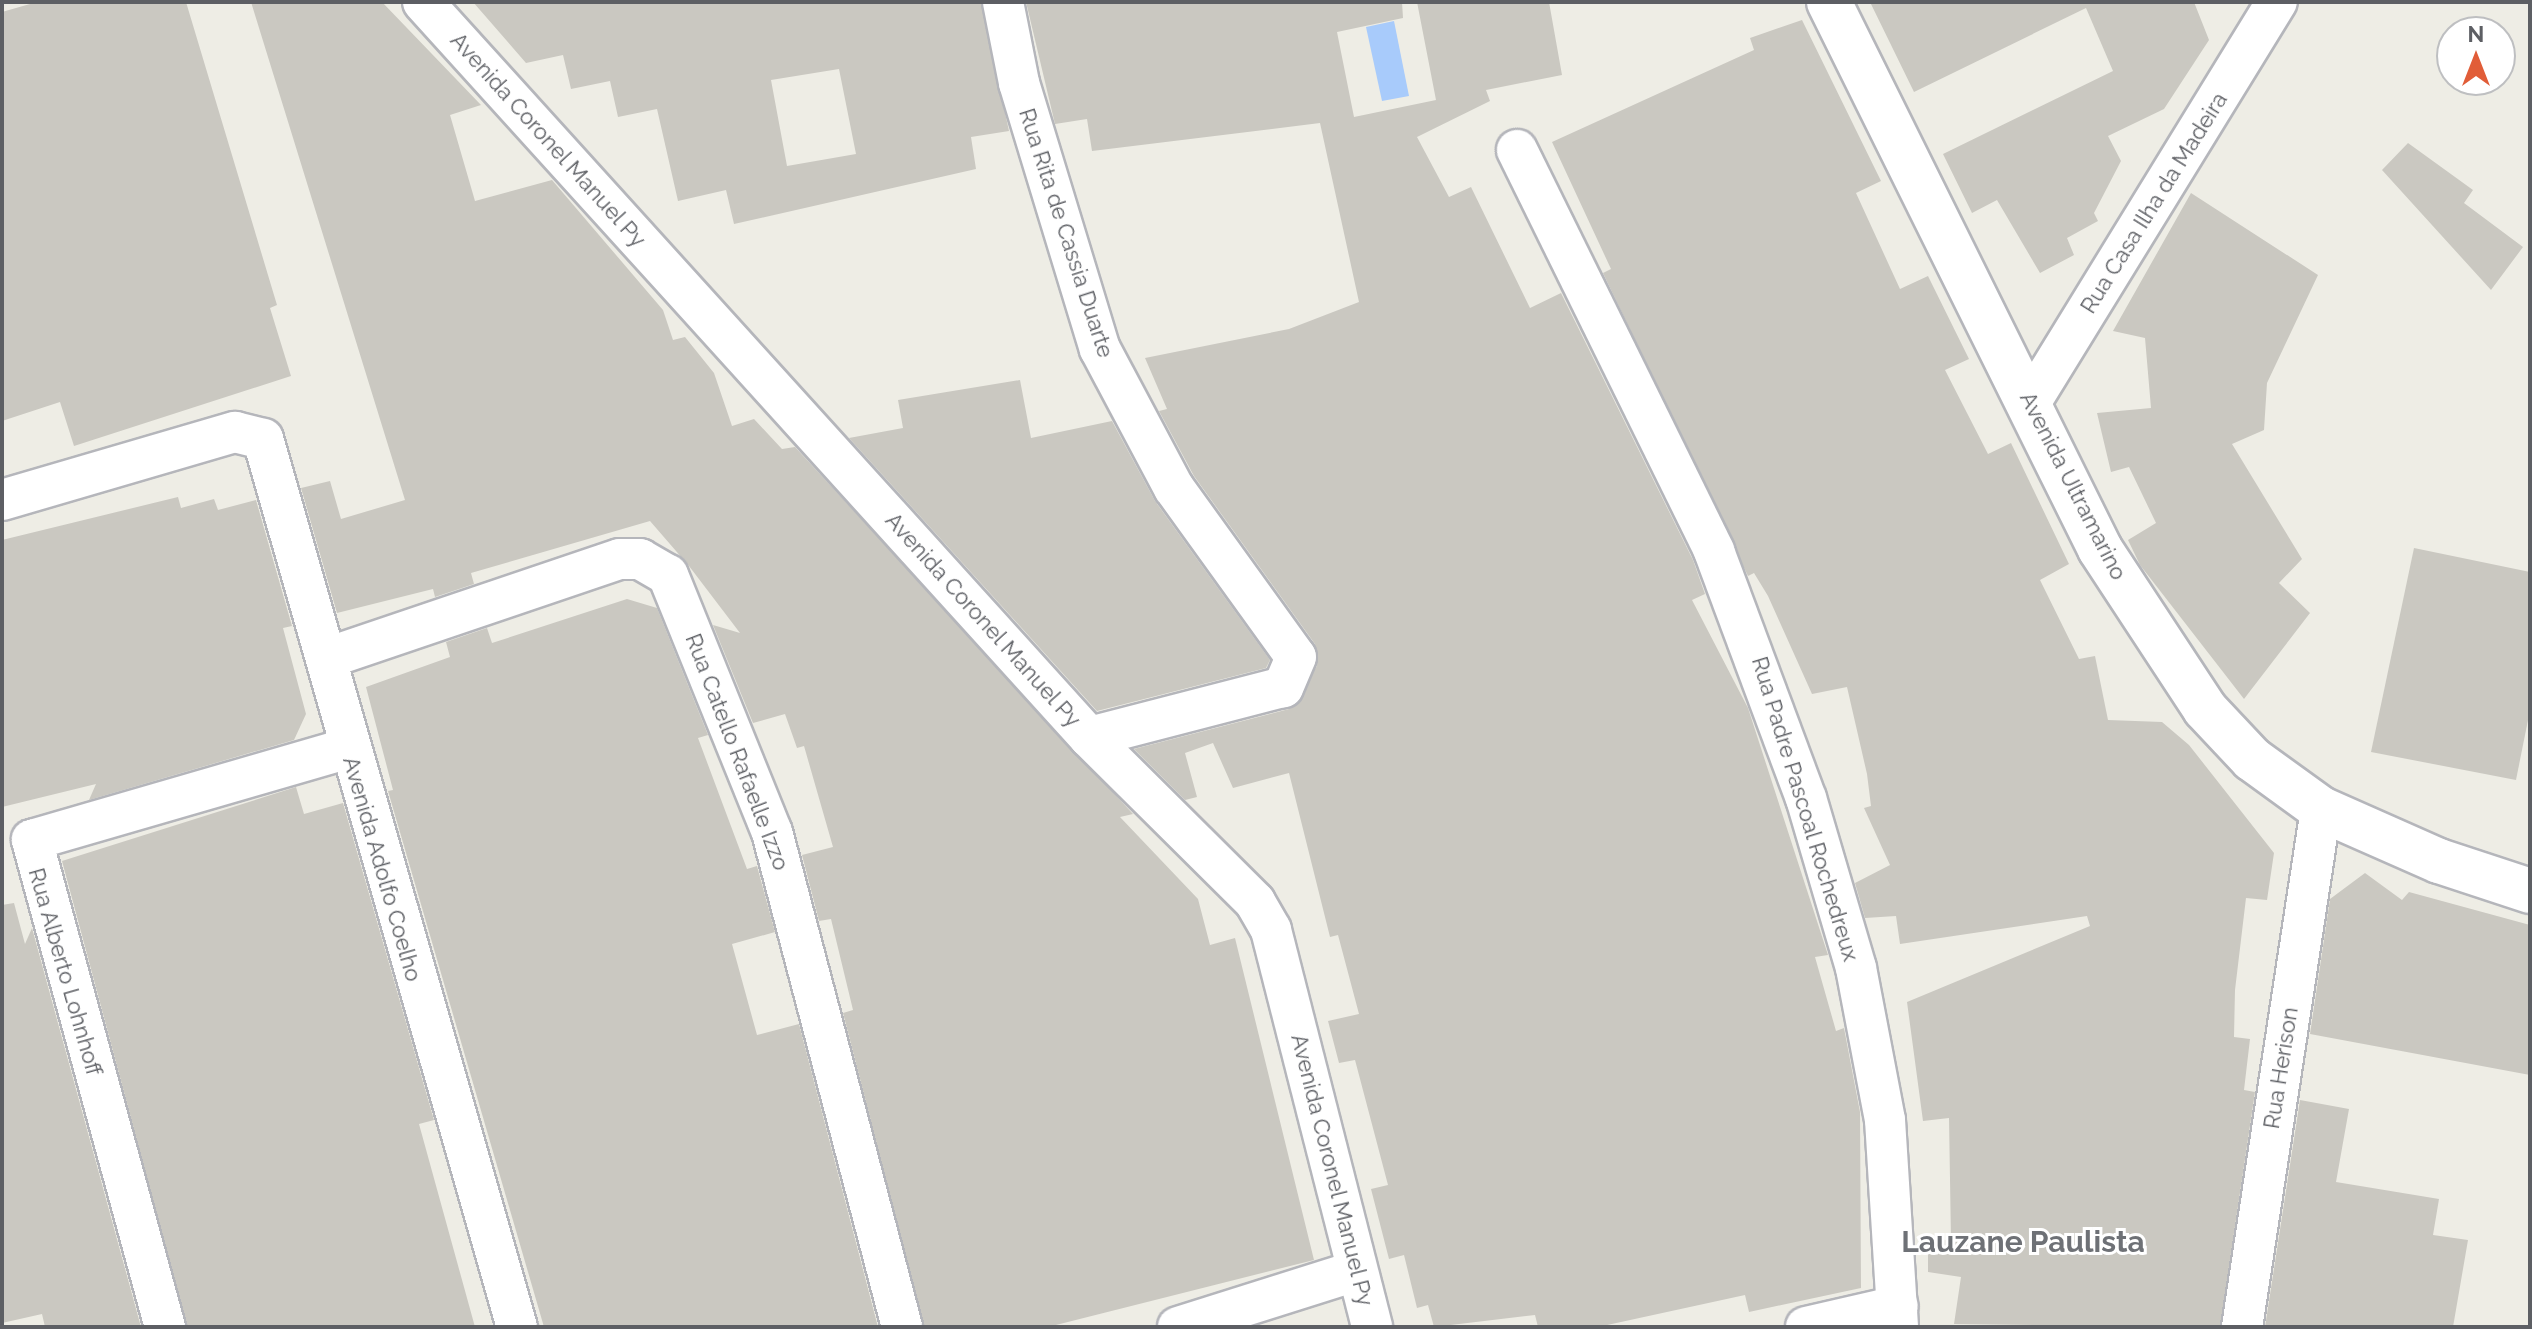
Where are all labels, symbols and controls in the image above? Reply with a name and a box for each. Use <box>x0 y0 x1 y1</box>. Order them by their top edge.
north arrow <box>2436 16 2516 96</box>
text: N <box>2468 21 2484 47</box>
street label: Avenida Coronel Manuel Py <box>444 27 652 253</box>
street label: Rua Casa Ilha da Madeira <box>2075 88 2233 318</box>
street label: Rua Rita de Cassia Duarte <box>1013 105 1119 361</box>
street label: Avenida Ultramarino <box>2014 388 2132 584</box>
street label: Avenida Coronel Manuel Py <box>879 507 1087 733</box>
street label: Rua Catello Rafaelle Izzo <box>680 630 794 874</box>
street label: Rua Padre Pascoal Rochedreux <box>1746 653 1864 965</box>
street label: Avenida Adolfo Coelho <box>337 753 427 985</box>
street label: Rua Alberto Lohnhoff <box>23 865 107 1079</box>
street label: Rua Herison <box>2258 1005 2304 1131</box>
street label: Avenida Coronel Manuel Py <box>1285 1031 1379 1309</box>
district label: Lauzane Paulista <box>1901 1224 2145 1260</box>

